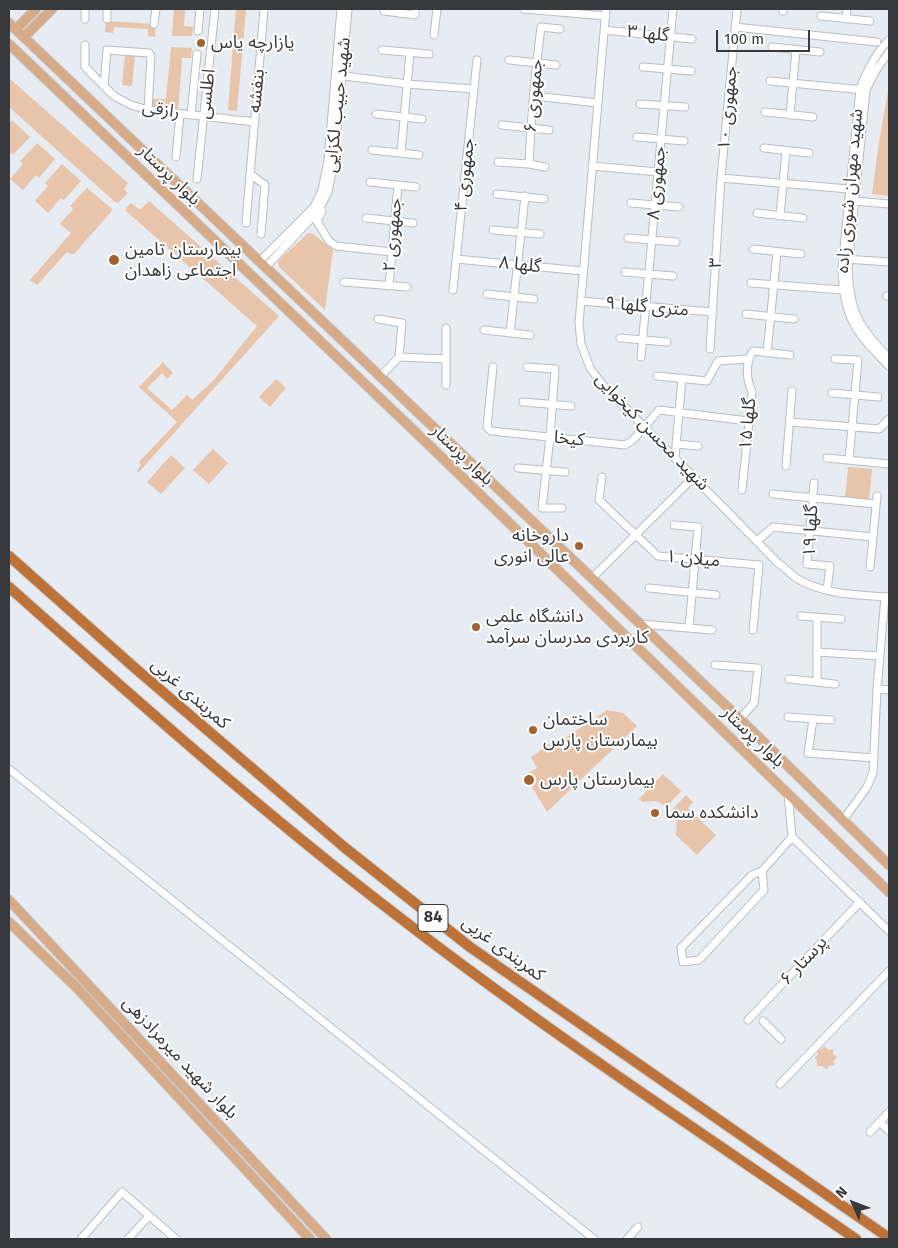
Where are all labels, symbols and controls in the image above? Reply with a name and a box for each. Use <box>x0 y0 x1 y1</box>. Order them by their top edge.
scale bar <box>718 20 812 52</box>
street label: گلها ۳ <box>626 21 670 47</box>
text: 100 m <box>724 30 764 48</box>
place label: یازارچه یاس <box>211 32 294 54</box>
street label: شهید حبیب لکزایی <box>320 36 356 174</box>
marker: یازارچه یاس <box>195 37 207 49</box>
street label: جمهوری ۶ <box>520 58 548 134</box>
street label: جمهوری ۱۰ <box>714 65 742 151</box>
street label: اطلسی <box>194 68 220 120</box>
street label: بنفشه <box>244 68 270 114</box>
street label: رازقی <box>141 96 181 124</box>
street label: شهید مهران شوری زاده <box>832 108 868 274</box>
street label: جمهوری ۴ <box>450 137 480 213</box>
street label: بلوار پرستار <box>133 140 205 210</box>
street label: جمهوری ۸ <box>643 145 671 221</box>
street label: جمهوری ۲ <box>379 197 407 273</box>
place label: بیمارستان تامین اجتماعی زاهدان <box>125 239 241 282</box>
street label: گلها ۸ <box>498 252 542 278</box>
marker: بیمارستان تامین اجتماعی زاهدان <box>107 253 121 267</box>
street label: ۳ <box>705 257 727 269</box>
street label: ۹ متری گلها <box>604 293 690 321</box>
street label: شهید محسن کیخوایی <box>590 369 714 495</box>
street label: گلها ۱۵ <box>735 397 761 451</box>
street label: بلوار پرستار <box>426 420 498 490</box>
street label: کیخا <box>553 427 585 451</box>
street label: گلها ۱۹ <box>799 504 823 558</box>
place label: داروخانه عالی انوری <box>494 525 569 568</box>
marker: داروخانه عالی انوری <box>573 540 585 552</box>
street label: میلان ۱ <box>665 546 721 572</box>
place label: دانشگاه علمی کاربردی مدرسان سرآمد <box>486 606 649 649</box>
marker: دانشگاه علمی کاربردی مدرسان سرآمد <box>470 621 482 633</box>
street label: کمربندی غربی <box>146 654 234 734</box>
street label: بلوار پرستار <box>717 702 789 772</box>
place label: ساختمان بیمارستان پارس <box>543 709 658 752</box>
marker: ساختمان بیمارستان پارس <box>527 724 539 736</box>
place label: بیمارستان پارس <box>540 769 655 791</box>
marker: بیمارستان پارس <box>522 773 536 787</box>
place label: دانشکده سما <box>665 802 759 824</box>
marker: دانشکده سما <box>649 807 661 819</box>
road number: 84 <box>418 904 448 931</box>
street label: کمربندی غربی <box>457 912 549 986</box>
street label: پرستار ۶ <box>776 932 832 990</box>
street label: بلوار شهید میرمرادزهی <box>118 992 242 1124</box>
north arrow <box>828 1178 878 1228</box>
text: N <box>832 1183 851 1202</box>

